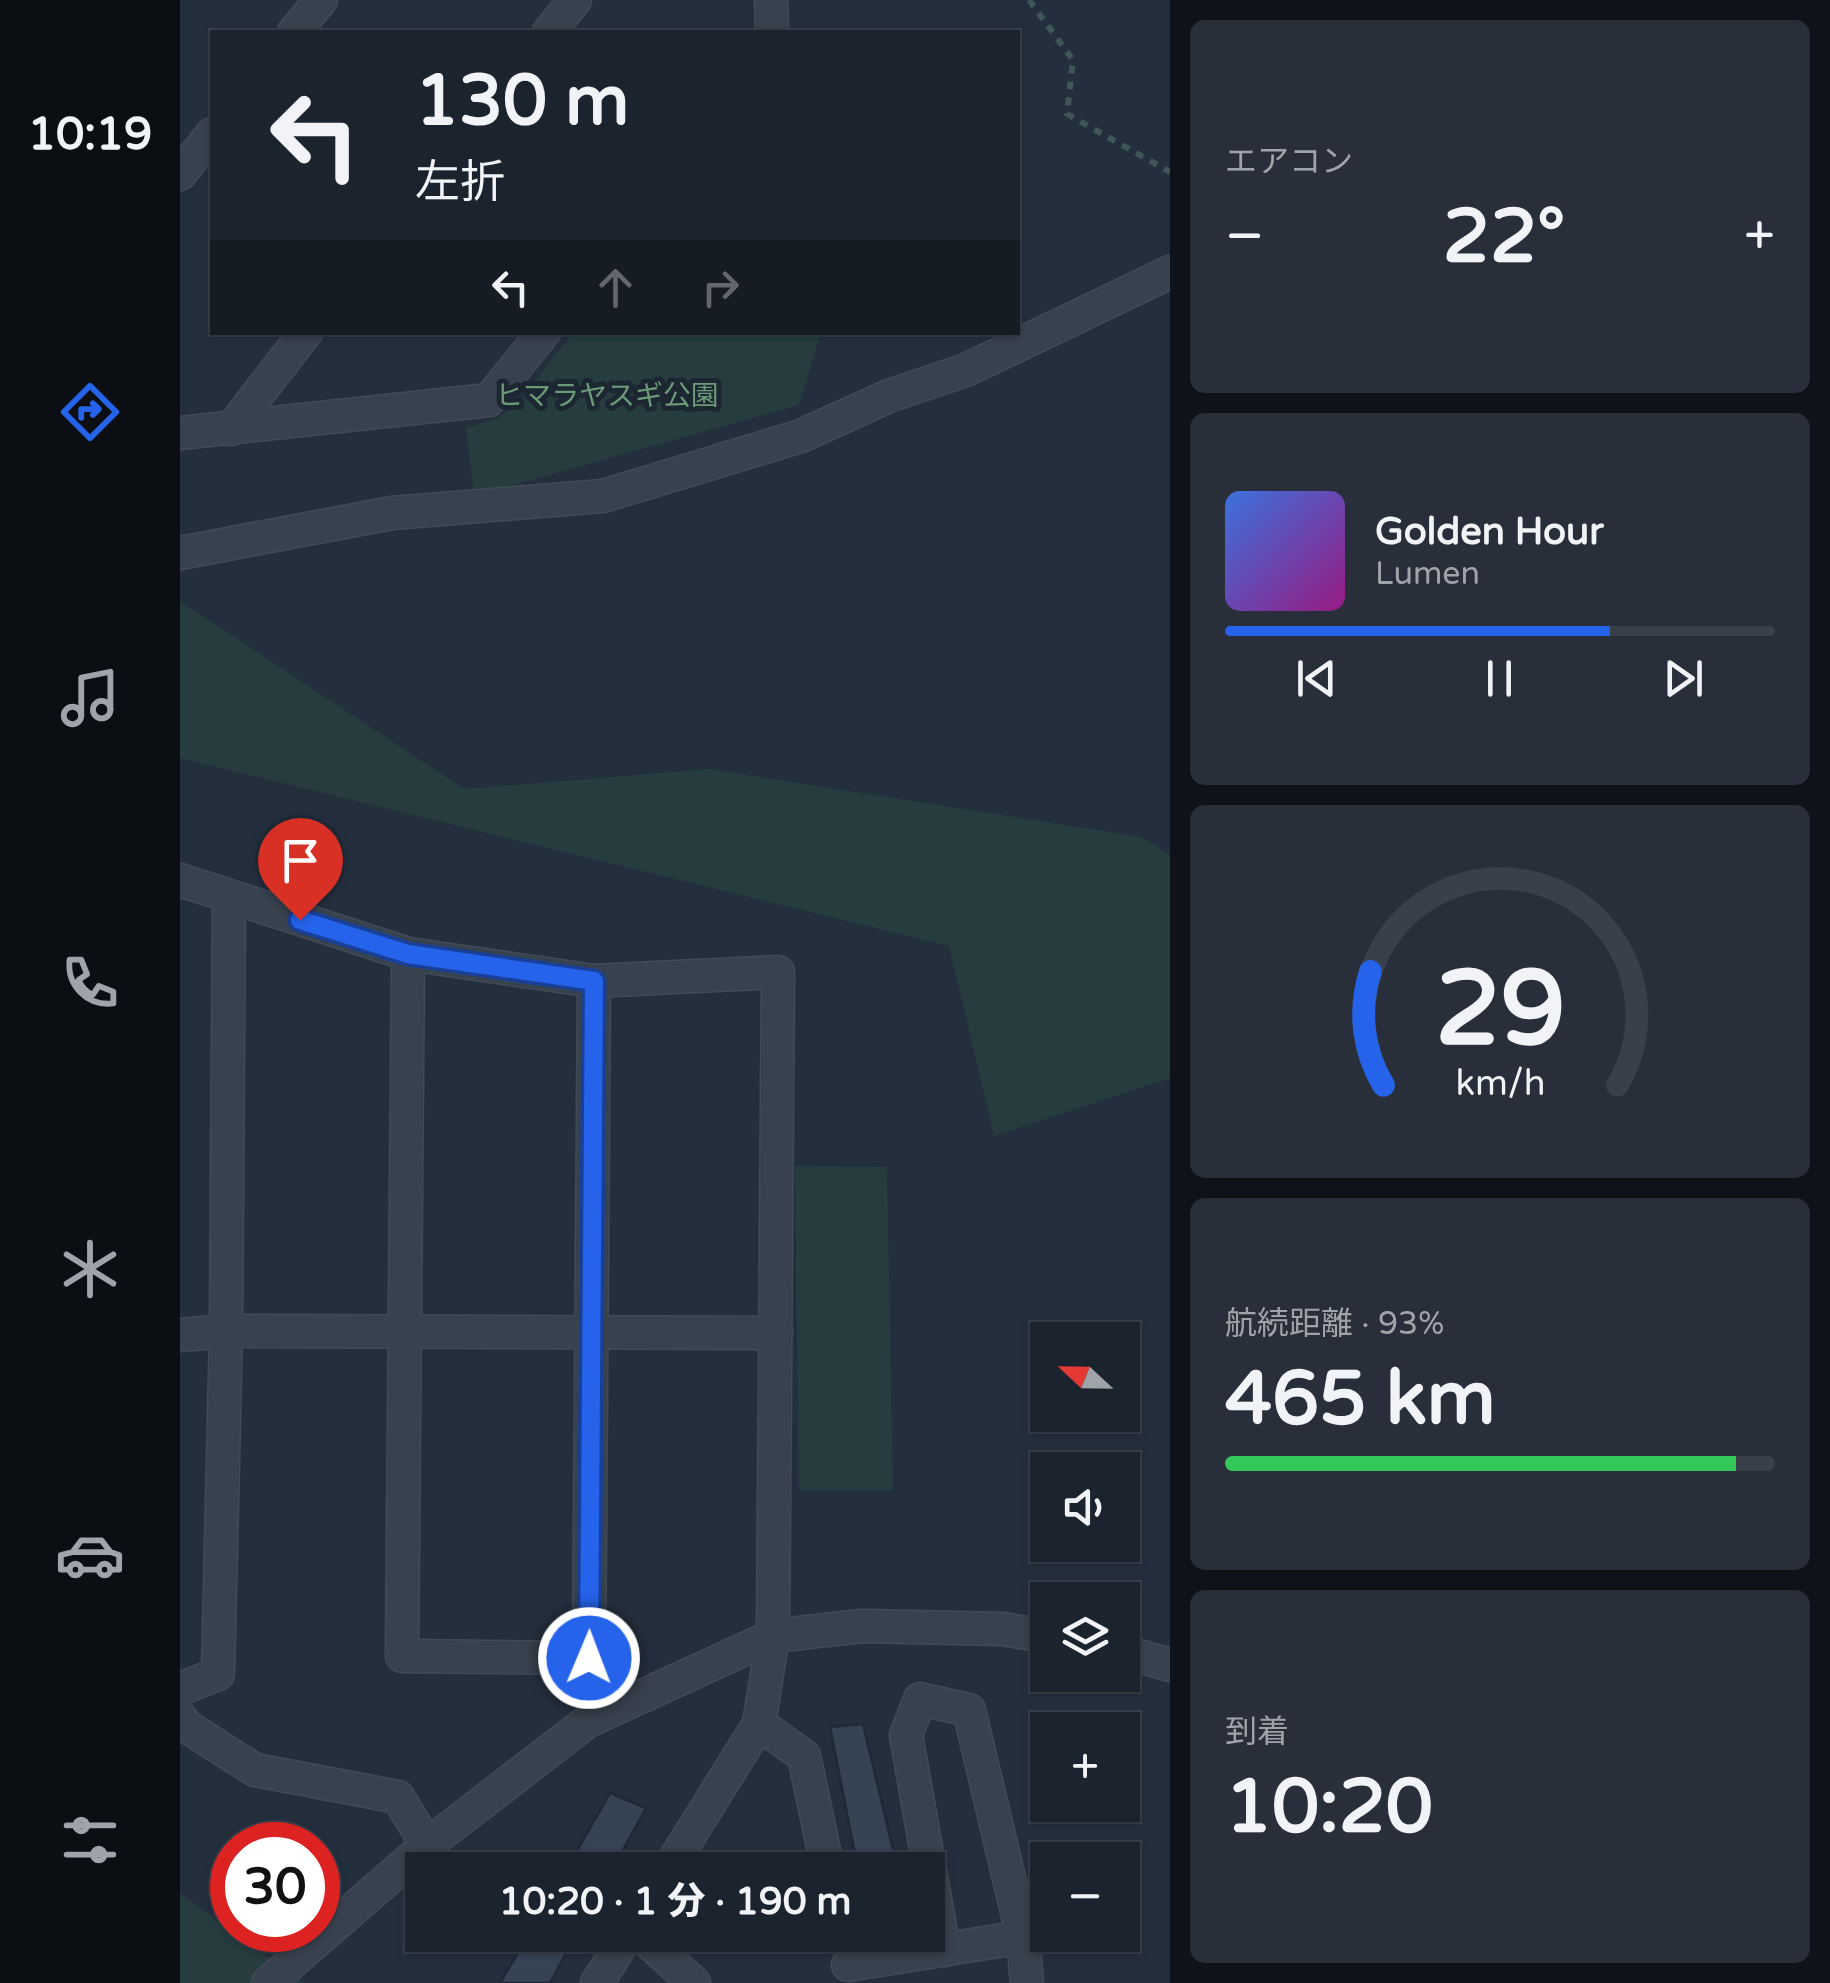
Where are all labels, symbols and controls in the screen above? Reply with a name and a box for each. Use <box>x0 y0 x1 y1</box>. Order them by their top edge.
text: 130 m <box>415 60 629 144</box>
icon: left <box>250 70 380 200</box>
text: 10:19 <box>28 108 152 162</box>
text: エアコン <box>1225 143 1353 181</box>
text: 左折 <box>415 156 505 210</box>
text: 22° <box>1443 192 1565 282</box>
text: − <box>1225 204 1264 270</box>
text: + <box>1744 204 1775 270</box>
icon: left <box>483 260 538 315</box>
icon: ahead <box>588 260 643 315</box>
icon: right <box>693 260 748 315</box>
icon: directions <box>55 377 125 447</box>
park label: ヒマラヤスギ公園 <box>495 379 719 413</box>
text: Golden Hour <box>1375 509 1604 555</box>
text: Lumen <box>1375 555 1480 593</box>
icon: previous <box>1289 651 1344 706</box>
icon: pause <box>1472 651 1527 706</box>
icon: next <box>1656 651 1711 706</box>
icon: music <box>55 663 125 733</box>
pin <box>258 818 343 921</box>
icon: arrive <box>273 833 328 888</box>
icon: phone <box>55 948 125 1018</box>
text: 29 <box>1435 948 1565 1073</box>
text: km/h <box>1455 1062 1545 1105</box>
icon: climate <box>55 1234 125 1304</box>
text: 航続距離 · 93% <box>1225 1305 1444 1343</box>
north arrow <box>1030 1322 1140 1432</box>
map controls <box>1030 1322 1140 1952</box>
text: 465 km <box>1225 1354 1496 1444</box>
button: sound <box>1030 1452 1140 1562</box>
icon: car <box>55 1520 125 1590</box>
button: layers <box>1030 1582 1140 1692</box>
position arrow <box>537 1606 641 1710</box>
button: + <box>1030 1712 1140 1822</box>
text: 到着 <box>1225 1713 1289 1751</box>
text: 10:20 <box>1225 1762 1433 1852</box>
icon: filters <box>55 1805 125 1875</box>
speed limit sign: 30 <box>210 1822 340 1952</box>
button: − <box>1030 1842 1140 1952</box>
text: 10:20 · 1 分 · 190 m <box>499 1879 851 1925</box>

